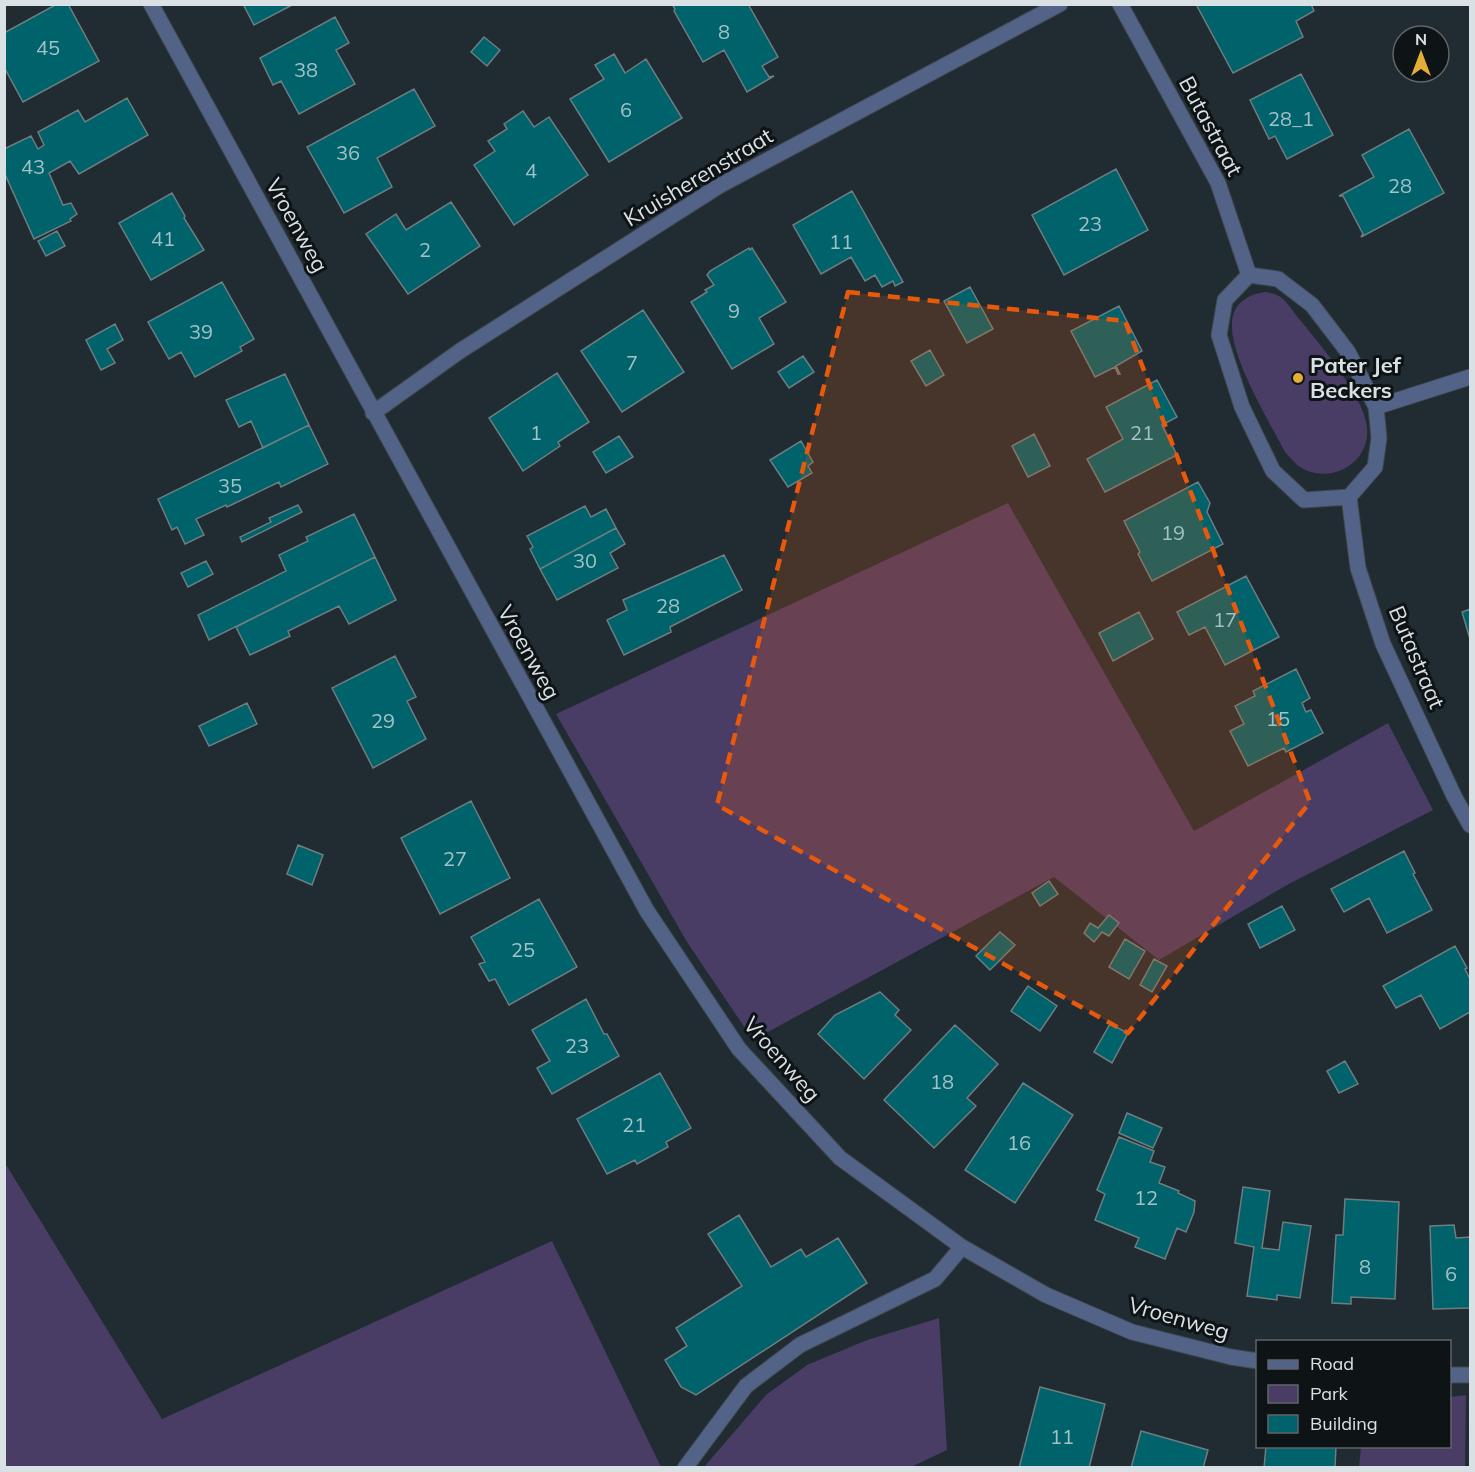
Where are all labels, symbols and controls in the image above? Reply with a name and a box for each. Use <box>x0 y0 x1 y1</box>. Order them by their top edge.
house number: 8 <box>718 19 730 44</box>
north arrow <box>1391 24 1451 84</box>
text: N <box>1415 29 1427 49</box>
house number: 45 <box>36 35 60 60</box>
house number: 38 <box>294 57 318 82</box>
street label: Butastraat <box>1173 71 1249 181</box>
house number: 6 <box>620 97 632 122</box>
house number: 28_1 <box>1268 106 1314 131</box>
street label: Kruisherenstraat <box>618 121 778 232</box>
house number: 36 <box>336 140 360 165</box>
house number: 43 <box>21 154 45 179</box>
house number: 4 <box>525 158 537 183</box>
street label: Vroenweg <box>260 173 334 277</box>
house number: 28 <box>1388 173 1412 198</box>
house number: 23 <box>1078 211 1102 236</box>
house number: 41 <box>151 226 175 251</box>
house number: 11 <box>829 229 853 254</box>
house number: 2 <box>419 237 431 262</box>
house number: 9 <box>728 298 740 323</box>
house number: 39 <box>189 319 213 344</box>
house number: 7 <box>626 350 638 375</box>
place label: Pater Jef Beckers <box>1310 351 1402 404</box>
marker: Pater Jef Beckers <box>1291 371 1305 385</box>
house number: 1 <box>530 420 542 445</box>
house number: 21 <box>1130 420 1154 445</box>
house number: 35 <box>218 473 242 498</box>
house number: 19 <box>1161 520 1185 545</box>
house number: 30 <box>573 548 597 573</box>
house number: 28 <box>656 593 680 618</box>
street label: Vroenweg <box>492 600 566 704</box>
street label: Butastraat <box>1383 601 1451 713</box>
house number: 17 <box>1213 607 1237 632</box>
house number: 15 <box>1266 706 1290 731</box>
house number: 29 <box>371 708 395 733</box>
house number: 27 <box>443 846 467 871</box>
house number: 25 <box>511 937 535 962</box>
street label: Vroenweg <box>737 1011 827 1107</box>
house number: 23 <box>565 1033 589 1058</box>
house number: 18 <box>930 1069 954 1094</box>
house number: 21 <box>622 1112 646 1137</box>
house number: 16 <box>1007 1130 1031 1155</box>
house number: 12 <box>1134 1185 1158 1210</box>
house number: 8 <box>1359 1254 1371 1279</box>
house number: 6 <box>1445 1261 1457 1286</box>
street label: Vroenweg <box>1125 1290 1233 1346</box>
legend <box>1256 1340 1451 1448</box>
text: Road <box>1310 1352 1354 1375</box>
text: Park <box>1310 1382 1349 1405</box>
text: Building <box>1310 1412 1378 1435</box>
house number: 11 <box>1050 1424 1074 1449</box>

